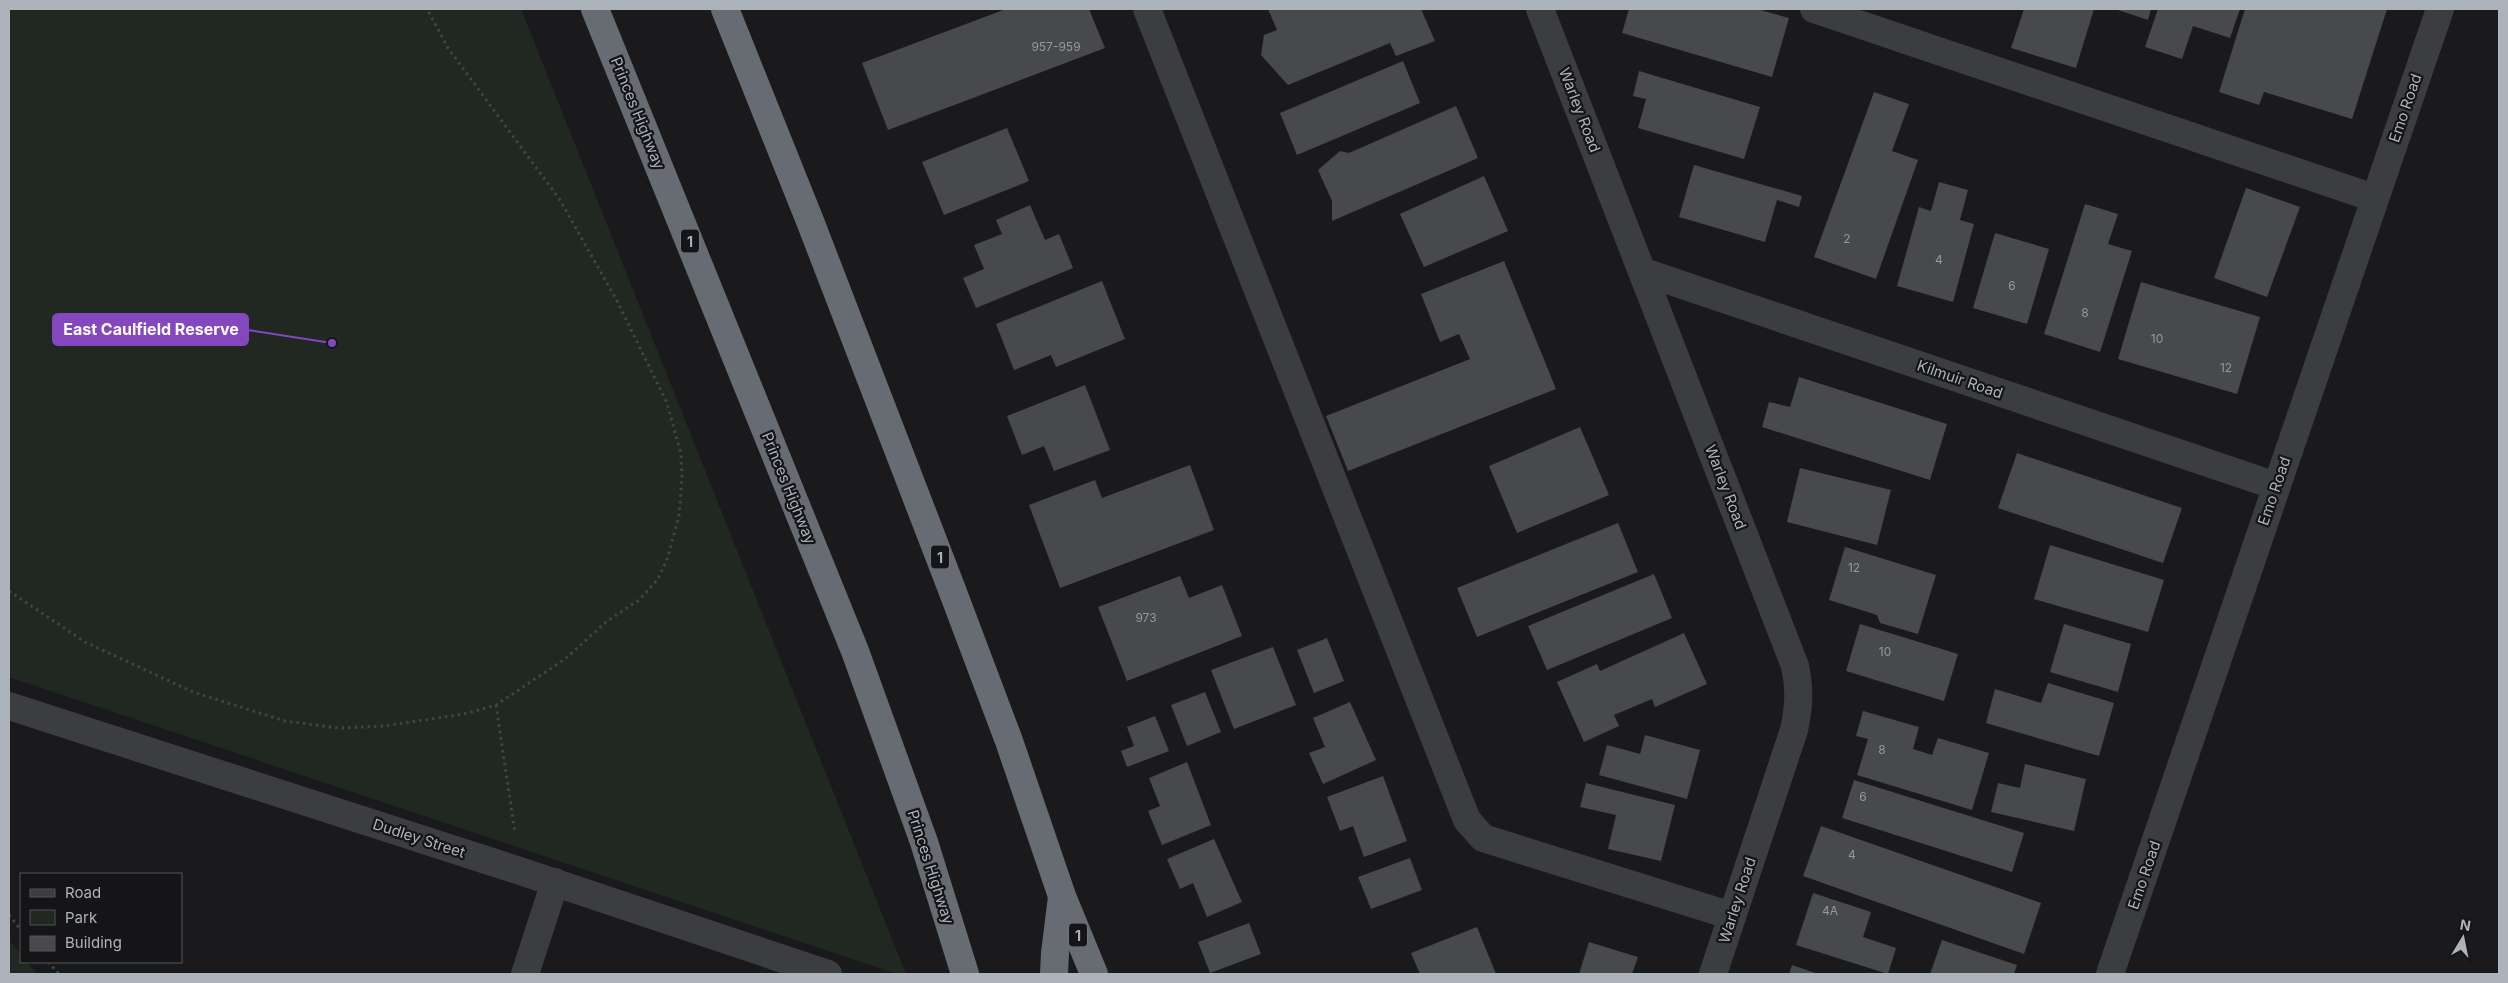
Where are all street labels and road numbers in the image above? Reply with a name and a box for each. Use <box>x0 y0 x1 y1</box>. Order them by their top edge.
street label: Princes Highway <box>607 54 669 172</box>
street label: Warley Road <box>1555 65 1605 155</box>
street label: Emo Road <box>2384 71 2426 145</box>
road number: 1 <box>681 230 699 252</box>
street label: Kilmuir Road <box>1915 355 2005 403</box>
street label: Princes Highway <box>758 429 820 547</box>
street label: Warley Road <box>1701 442 1751 532</box>
street label: Emo Road <box>2253 454 2295 528</box>
road number: 1 <box>931 546 949 568</box>
street label: Princes Highway <box>904 807 959 927</box>
street label: Dudley Street <box>370 814 468 862</box>
street label: Emo Road <box>2123 838 2165 912</box>
street label: Warley Road <box>1714 855 1760 945</box>
road number: 1 <box>1069 924 1087 946</box>

